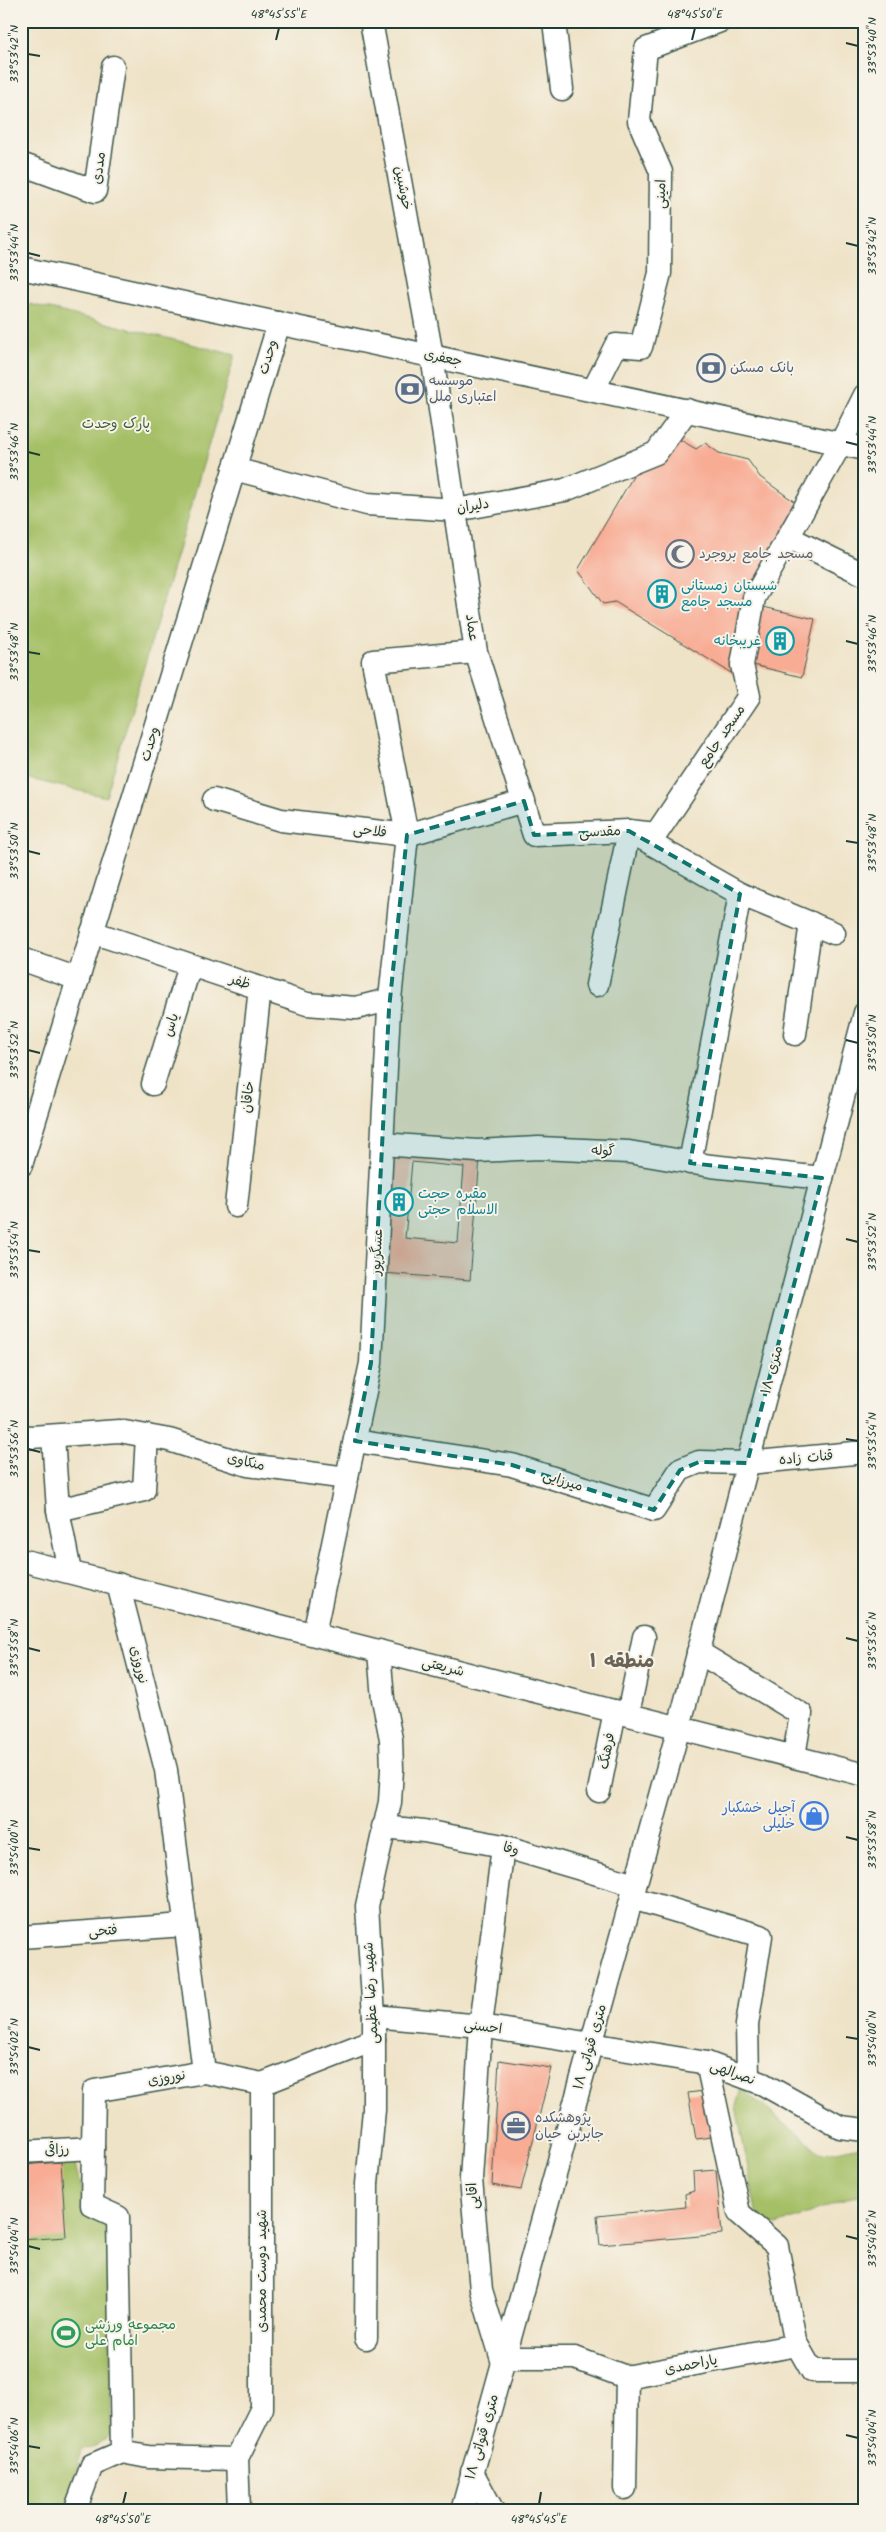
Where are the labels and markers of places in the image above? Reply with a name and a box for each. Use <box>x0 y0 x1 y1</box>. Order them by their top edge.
bank icon: بانک مسکن <box>696 353 726 383</box>
place label: بانک مسکن <box>730 357 794 379</box>
place label: موسسه اعتباری ملل <box>429 370 497 408</box>
bank icon: موسسه اعتباری ملل <box>395 374 425 404</box>
mosque icon: مسجد جامع بروجرد <box>665 539 695 569</box>
place label: مسجد جامع بروجرد <box>699 543 814 565</box>
place label: شبستان زمستانی مسجد جامع <box>681 575 777 613</box>
building icon: شبستان زمستانی مسجد جامع <box>647 579 677 609</box>
building icon: غریبخانه <box>765 626 795 656</box>
place label: غریبخانه <box>714 630 761 652</box>
place label: مقبره حجت الاسلام حجتی <box>418 1183 498 1221</box>
building icon: مقبره حجت الاسلام حجتی <box>384 1187 414 1217</box>
place label: آجیل خشکبار خلیلی <box>722 1797 796 1835</box>
shop icon: آجیل خشکبار خلیلی <box>799 1801 829 1831</box>
place label: پژوهشکده جابربن حیان <box>535 2107 604 2145</box>
office icon: پژوهشکده جابربن حیان <box>501 2111 531 2141</box>
place label: مجموعه ورزشی امام علی <box>85 2314 176 2352</box>
sports icon: مجموعه ورزشی امام علی <box>51 2318 81 2348</box>

